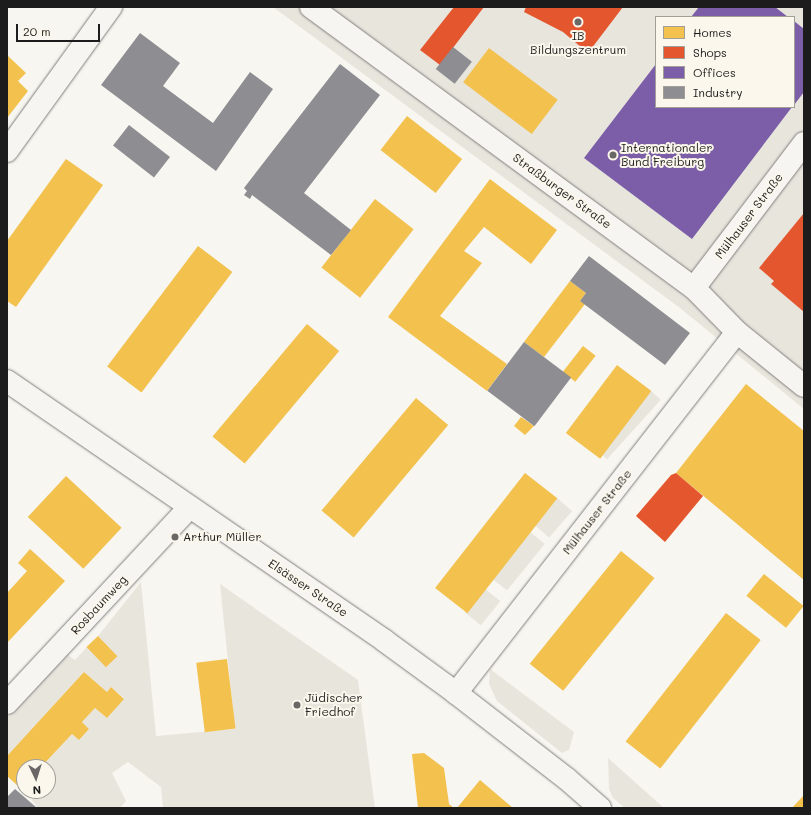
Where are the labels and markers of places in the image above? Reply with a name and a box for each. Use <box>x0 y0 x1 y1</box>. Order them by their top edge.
marker: IB Bildungszentrum <box>573 17 583 27</box>
place label: IB Bildungszentrum <box>530 29 626 57</box>
place label: Internationaler Bund Freiburg <box>621 141 712 169</box>
marker: Internationaler Bund Freiburg <box>608 150 618 160</box>
place label: Arthur Müller <box>183 530 261 544</box>
marker: Arthur Müller <box>170 532 180 542</box>
place label: Jüdischer Friedhof <box>305 691 363 719</box>
marker: Jüdischer Friedhof <box>292 700 302 710</box>

